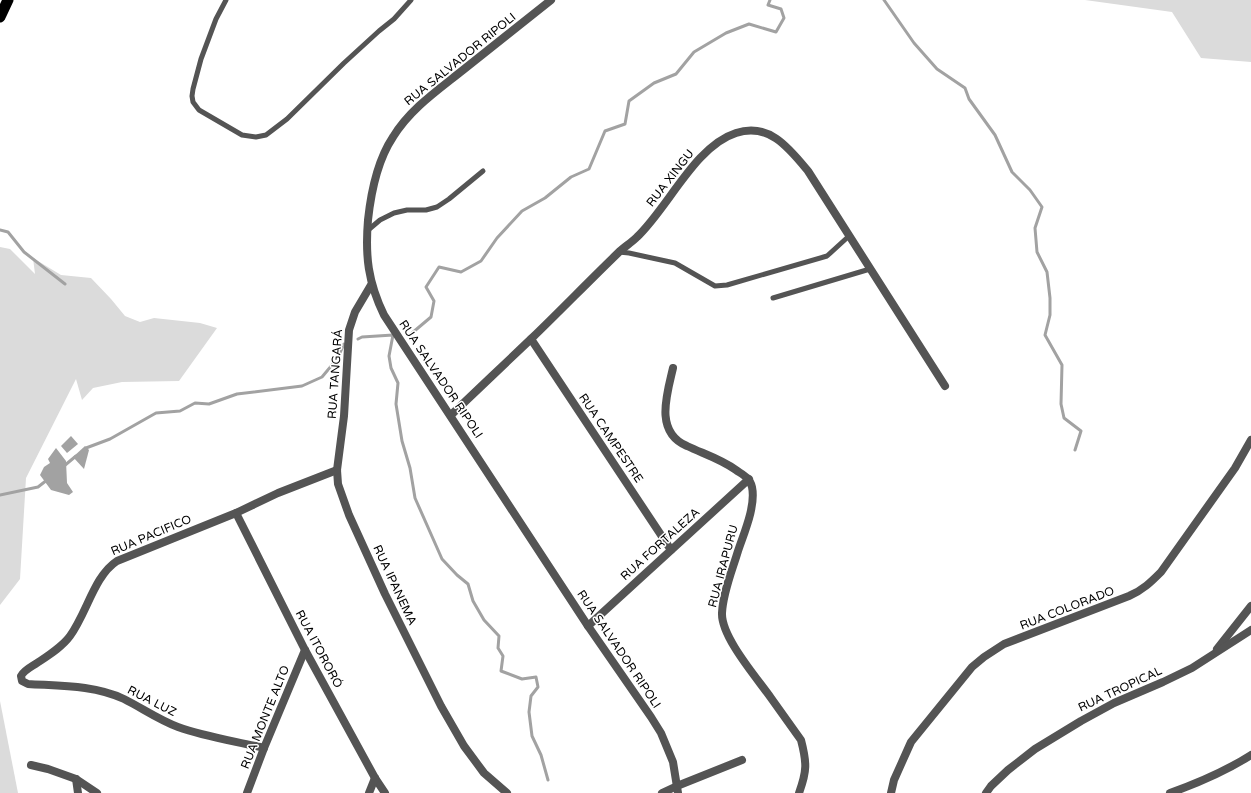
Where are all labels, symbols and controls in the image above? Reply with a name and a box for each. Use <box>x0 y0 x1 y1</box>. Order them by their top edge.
street label: RUA SALVADOR RIPOLI <box>401 10 519 108</box>
street label: RUA XINGU <box>643 147 697 209</box>
street label: RUA SALVADOR RIPOLI <box>396 317 486 441</box>
street label: RUA TANGARÁ <box>325 329 345 419</box>
street label: RUA CAMPESTRE <box>576 391 646 486</box>
street label: RUA FORTALEZA <box>618 505 702 583</box>
street label: RUA PACIFICO <box>109 512 194 558</box>
street label: RUA IRAPURU <box>705 523 741 609</box>
street label: RUA IPANEMA <box>370 543 420 628</box>
street label: RUA COLORADO <box>1018 583 1117 632</box>
street label: RUA SALVADOR RIPOLI <box>574 587 664 711</box>
street label: RUA ITORORÓ <box>293 608 346 691</box>
street label: RUA MONTE ALTO <box>238 663 292 771</box>
street label: RUA TROPICAL <box>1076 663 1164 715</box>
street label: RUA LUZ <box>125 683 179 719</box>

